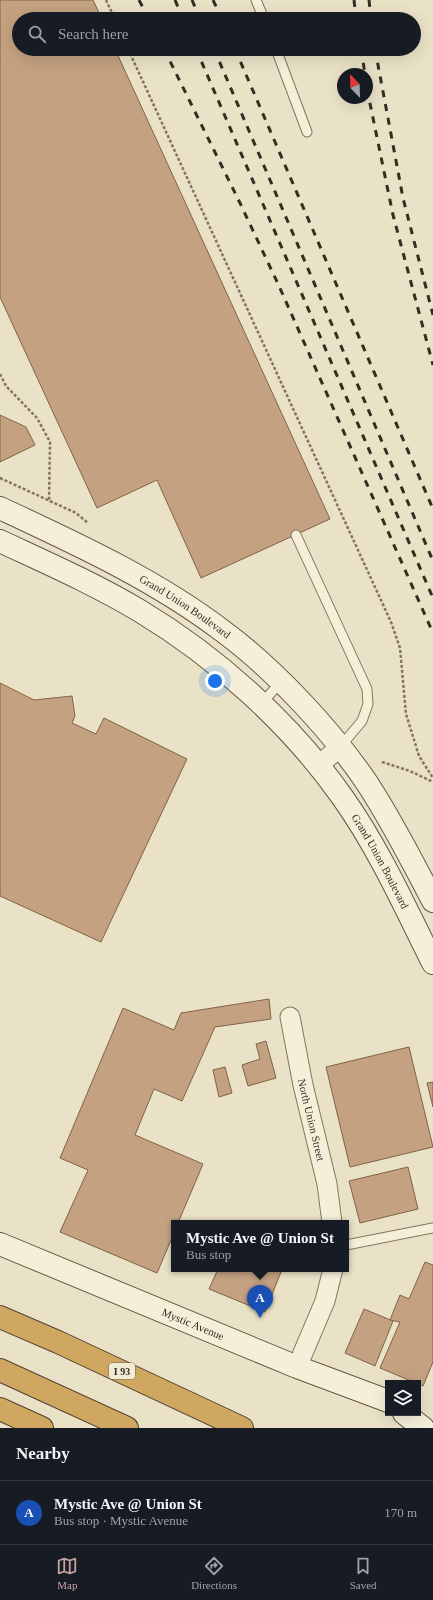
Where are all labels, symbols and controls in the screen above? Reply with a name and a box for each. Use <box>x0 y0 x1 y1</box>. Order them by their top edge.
search box <box>12 12 421 56</box>
icon: search <box>26 23 48 45</box>
text: Search here <box>58 26 128 42</box>
north arrow <box>337 68 373 104</box>
street label: Grand Union Boulevard <box>137 572 233 641</box>
your location <box>205 671 225 691</box>
street label: Grand Union Boulevard <box>349 812 411 911</box>
street label: North Union Street <box>296 1078 327 1162</box>
popup <box>171 1220 349 1272</box>
text: Mystic Ave @ Union St <box>186 1230 334 1246</box>
text: Bus stop <box>186 1247 231 1262</box>
pin: A <box>247 1285 273 1318</box>
street label: Mystic Avenue <box>160 1306 226 1342</box>
road number: I 93 <box>109 1363 135 1379</box>
map controls <box>385 1380 421 1416</box>
button: layers <box>385 1380 421 1416</box>
text: Nearby <box>16 1444 70 1463</box>
text: Mystic Ave @ Union St <box>54 1496 202 1512</box>
text: A <box>24 1505 34 1520</box>
text: 170 m <box>384 1505 417 1520</box>
text: Bus stop · Mystic Avenue <box>54 1513 188 1528</box>
tab: Map <box>56 1555 78 1591</box>
tab: Directions <box>191 1555 237 1591</box>
tab: Saved <box>350 1555 377 1591</box>

